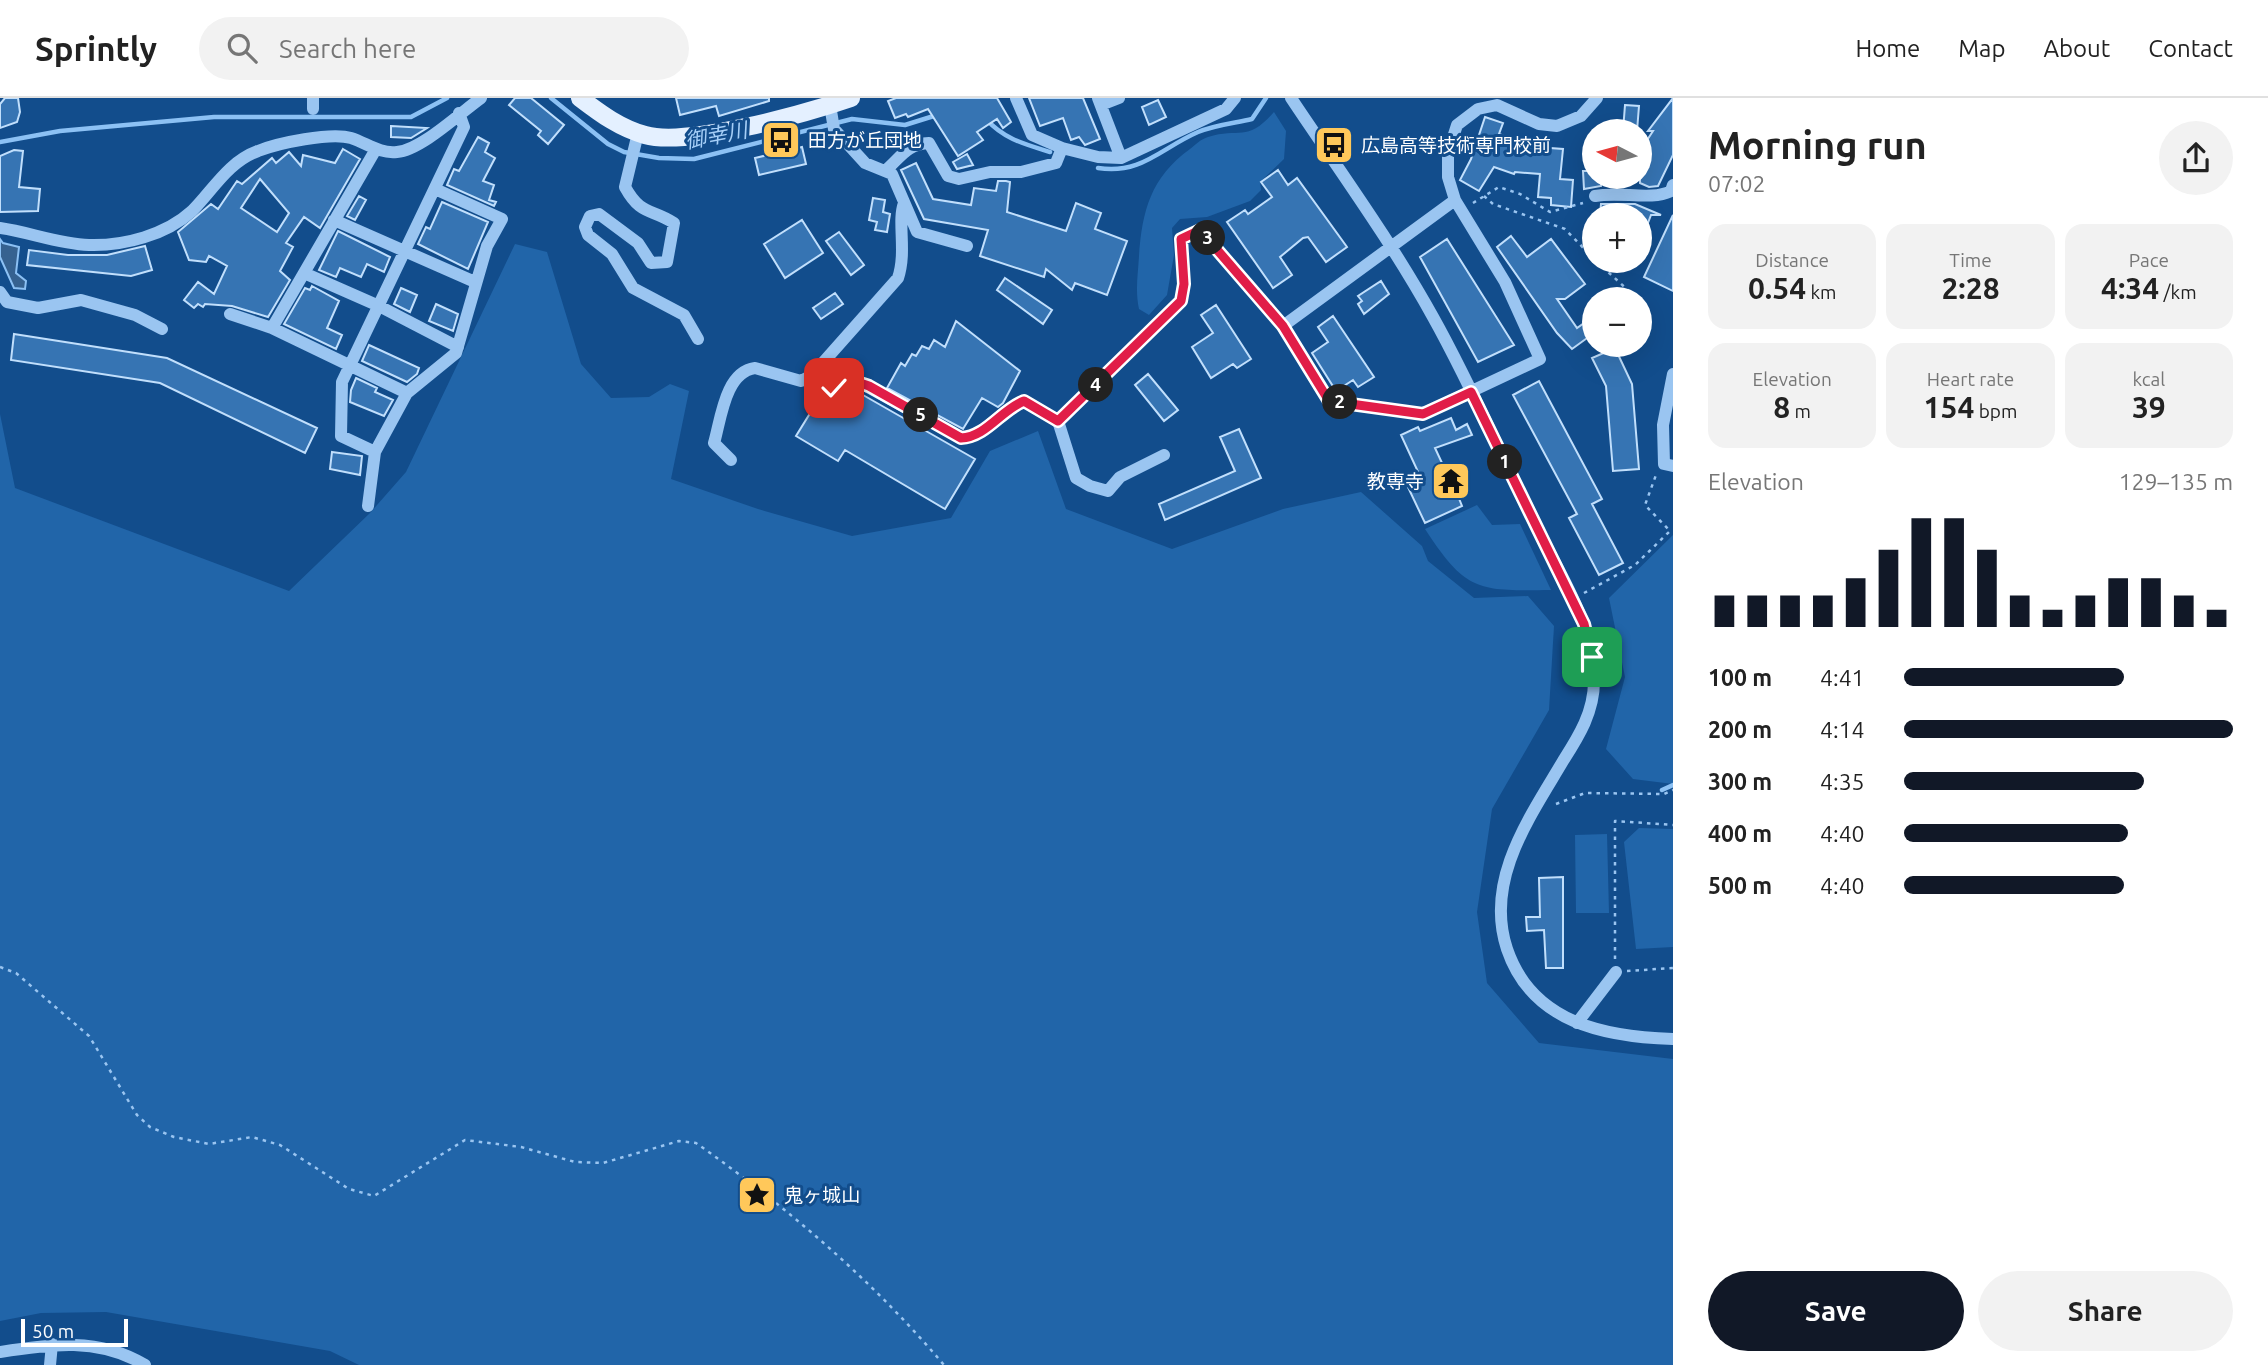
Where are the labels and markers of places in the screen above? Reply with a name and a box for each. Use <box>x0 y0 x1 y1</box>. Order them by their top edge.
bus stop icon: 田方が丘団地 <box>760 119 802 161</box>
bus stop icon: 広島高等技術専門校前 <box>1313 124 1355 166</box>
place label: 田方が丘団地 <box>808 129 922 151</box>
place label: 広島高等技術専門校前 <box>1361 134 1551 156</box>
pin: 3 <box>1190 220 1226 256</box>
pin <box>804 358 864 418</box>
pin: 4 <box>1078 368 1114 402</box>
pin: 2 <box>1322 384 1358 420</box>
pin: 5 <box>904 398 939 432</box>
pin: 1 <box>1488 444 1522 480</box>
temple icon: 教専寺 <box>1430 460 1472 502</box>
place label: 教専寺 <box>1367 470 1424 492</box>
pin <box>1562 627 1622 687</box>
place icon: 鬼ヶ城山 <box>736 1174 778 1216</box>
place label: 鬼ヶ城山 <box>784 1184 860 1206</box>

